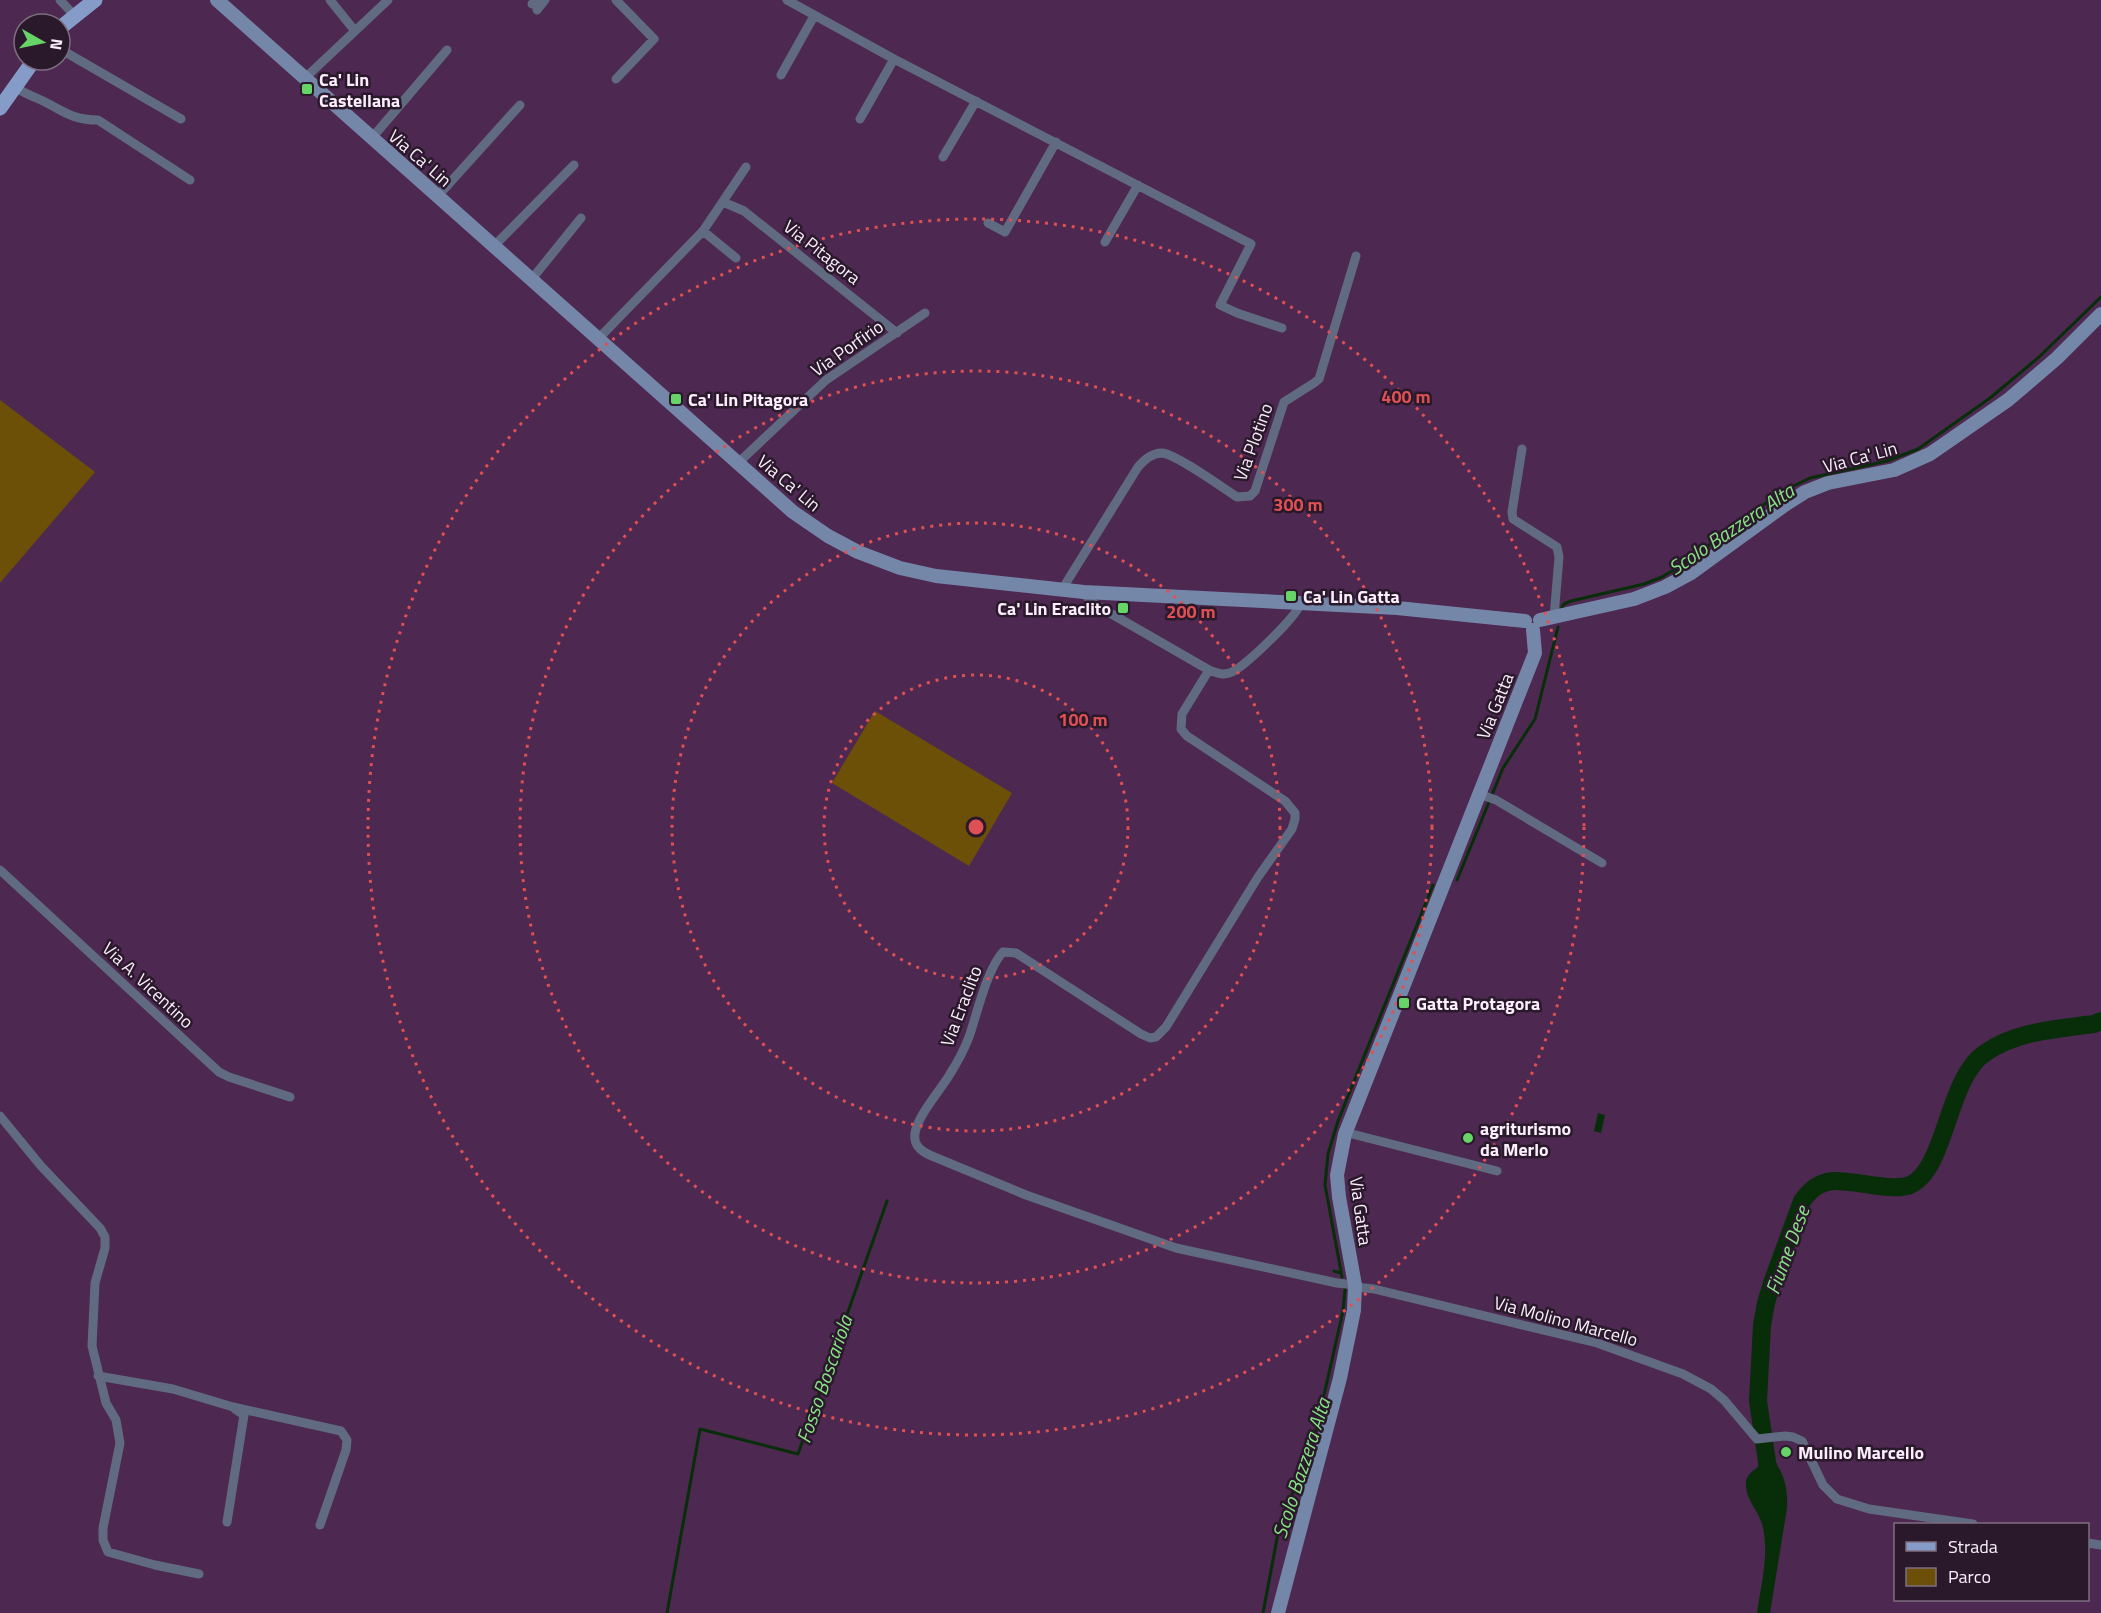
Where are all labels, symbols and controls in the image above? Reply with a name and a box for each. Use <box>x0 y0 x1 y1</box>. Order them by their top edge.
north arrow <box>12 12 72 72</box>
text: N <box>44 37 70 52</box>
place label: Ca' Lin Castellana <box>319 66 400 114</box>
marker: Ca' Lin Castellana <box>300 82 314 96</box>
street label: Via Ca' Lin <box>382 123 458 193</box>
street label: Via Pitagora <box>778 213 866 291</box>
street label: Via Porfirio <box>805 313 889 383</box>
text: 400 m <box>1381 383 1431 410</box>
place label: Ca' Lin Pitagora <box>688 386 808 413</box>
marker: Ca' Lin Pitagora <box>669 392 683 406</box>
street label: Via Plotino <box>1226 399 1280 485</box>
street label: Via Ca' Lin <box>1820 434 1900 480</box>
street label: Via Ca' Lin <box>751 448 827 518</box>
water label: Scolo Bazzera Alta <box>1662 475 1801 583</box>
text: 300 m <box>1273 491 1323 518</box>
place label: Ca' Lin Gatta <box>1303 583 1400 610</box>
marker: Ca' Lin Gatta <box>1284 589 1298 603</box>
place label: Ca' Lin Eraclito <box>997 595 1111 622</box>
text: 200 m <box>1166 598 1216 625</box>
marker: Ca' Lin Eraclito <box>1116 601 1130 615</box>
street label: Via Gatta <box>1470 669 1520 743</box>
text: 100 m <box>1058 706 1108 733</box>
centre of rings <box>966 817 986 837</box>
street label: Via A. Vicentino <box>96 935 200 1035</box>
street label: Via Eraclito <box>933 962 989 1050</box>
place label: Gatta Protagora <box>1416 990 1540 1017</box>
marker: Gatta Protagora <box>1397 996 1411 1010</box>
place label: agriturismo da Merlo <box>1480 1115 1571 1163</box>
marker: agriturismo da Merlo <box>1461 1131 1475 1145</box>
street label: Via Gatta <box>1343 1175 1379 1247</box>
water label: Fiume Dese <box>1757 1200 1818 1299</box>
street label: Via Molino Marcello <box>1491 1289 1641 1353</box>
water label: Fosso Boscariola <box>788 1310 861 1447</box>
water label: Scolo Bazzera Alta <box>1264 1393 1339 1542</box>
place label: Mulino Marcello <box>1798 1439 1924 1466</box>
marker: Mulino Marcello <box>1779 1445 1793 1459</box>
legend <box>1894 1523 2089 1601</box>
text: Strada <box>1948 1533 1998 1560</box>
text: Parco <box>1948 1563 1991 1590</box>

